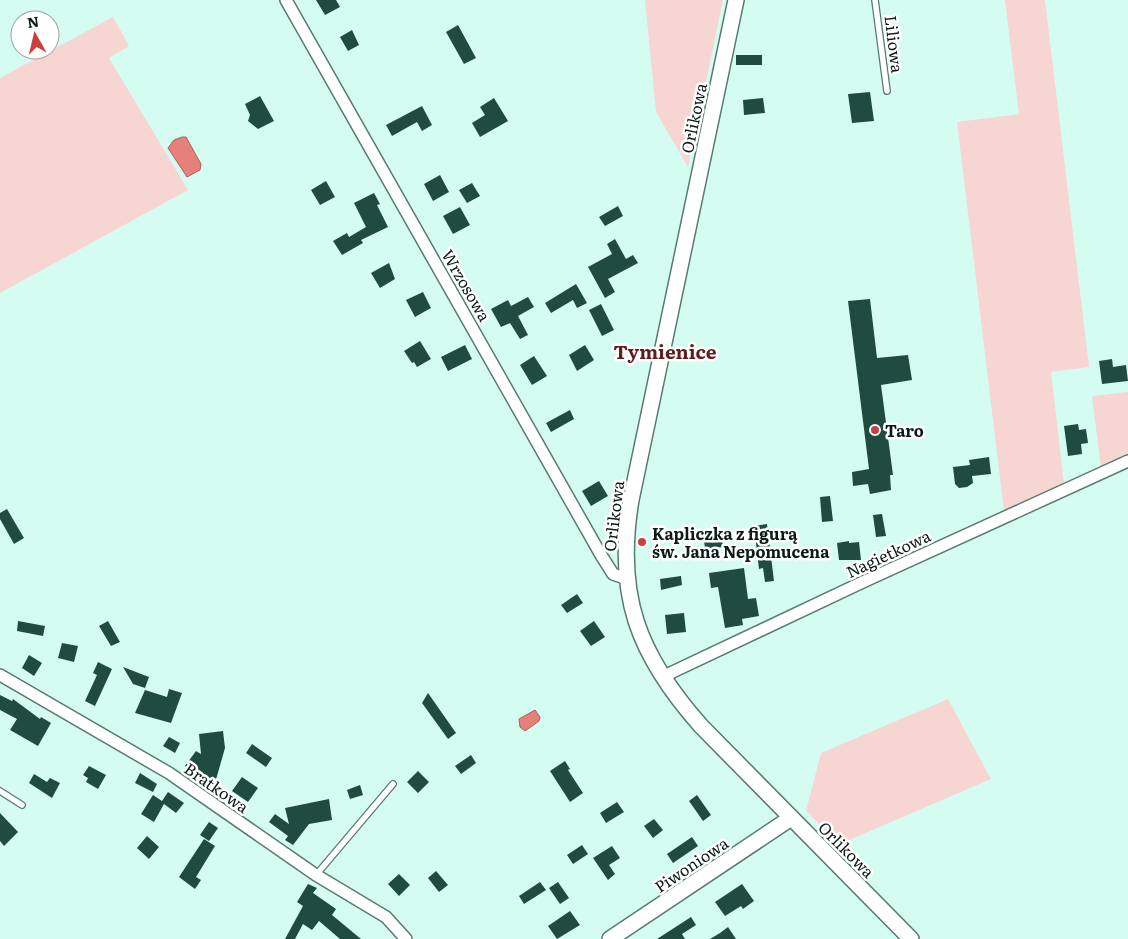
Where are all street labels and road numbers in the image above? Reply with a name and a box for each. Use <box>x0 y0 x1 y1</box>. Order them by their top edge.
street label: Liliowa <box>880 14 910 74</box>
street label: Orlikowa <box>674 80 712 155</box>
street label: Wrzosowa <box>437 244 498 326</box>
street label: Orlikowa <box>597 479 629 553</box>
street label: Nagietkowa <box>842 523 935 583</box>
street label: Bratkowa <box>180 756 254 818</box>
street label: Orlikowa <box>813 815 881 883</box>
street label: Piwoniowa <box>649 830 733 898</box>

